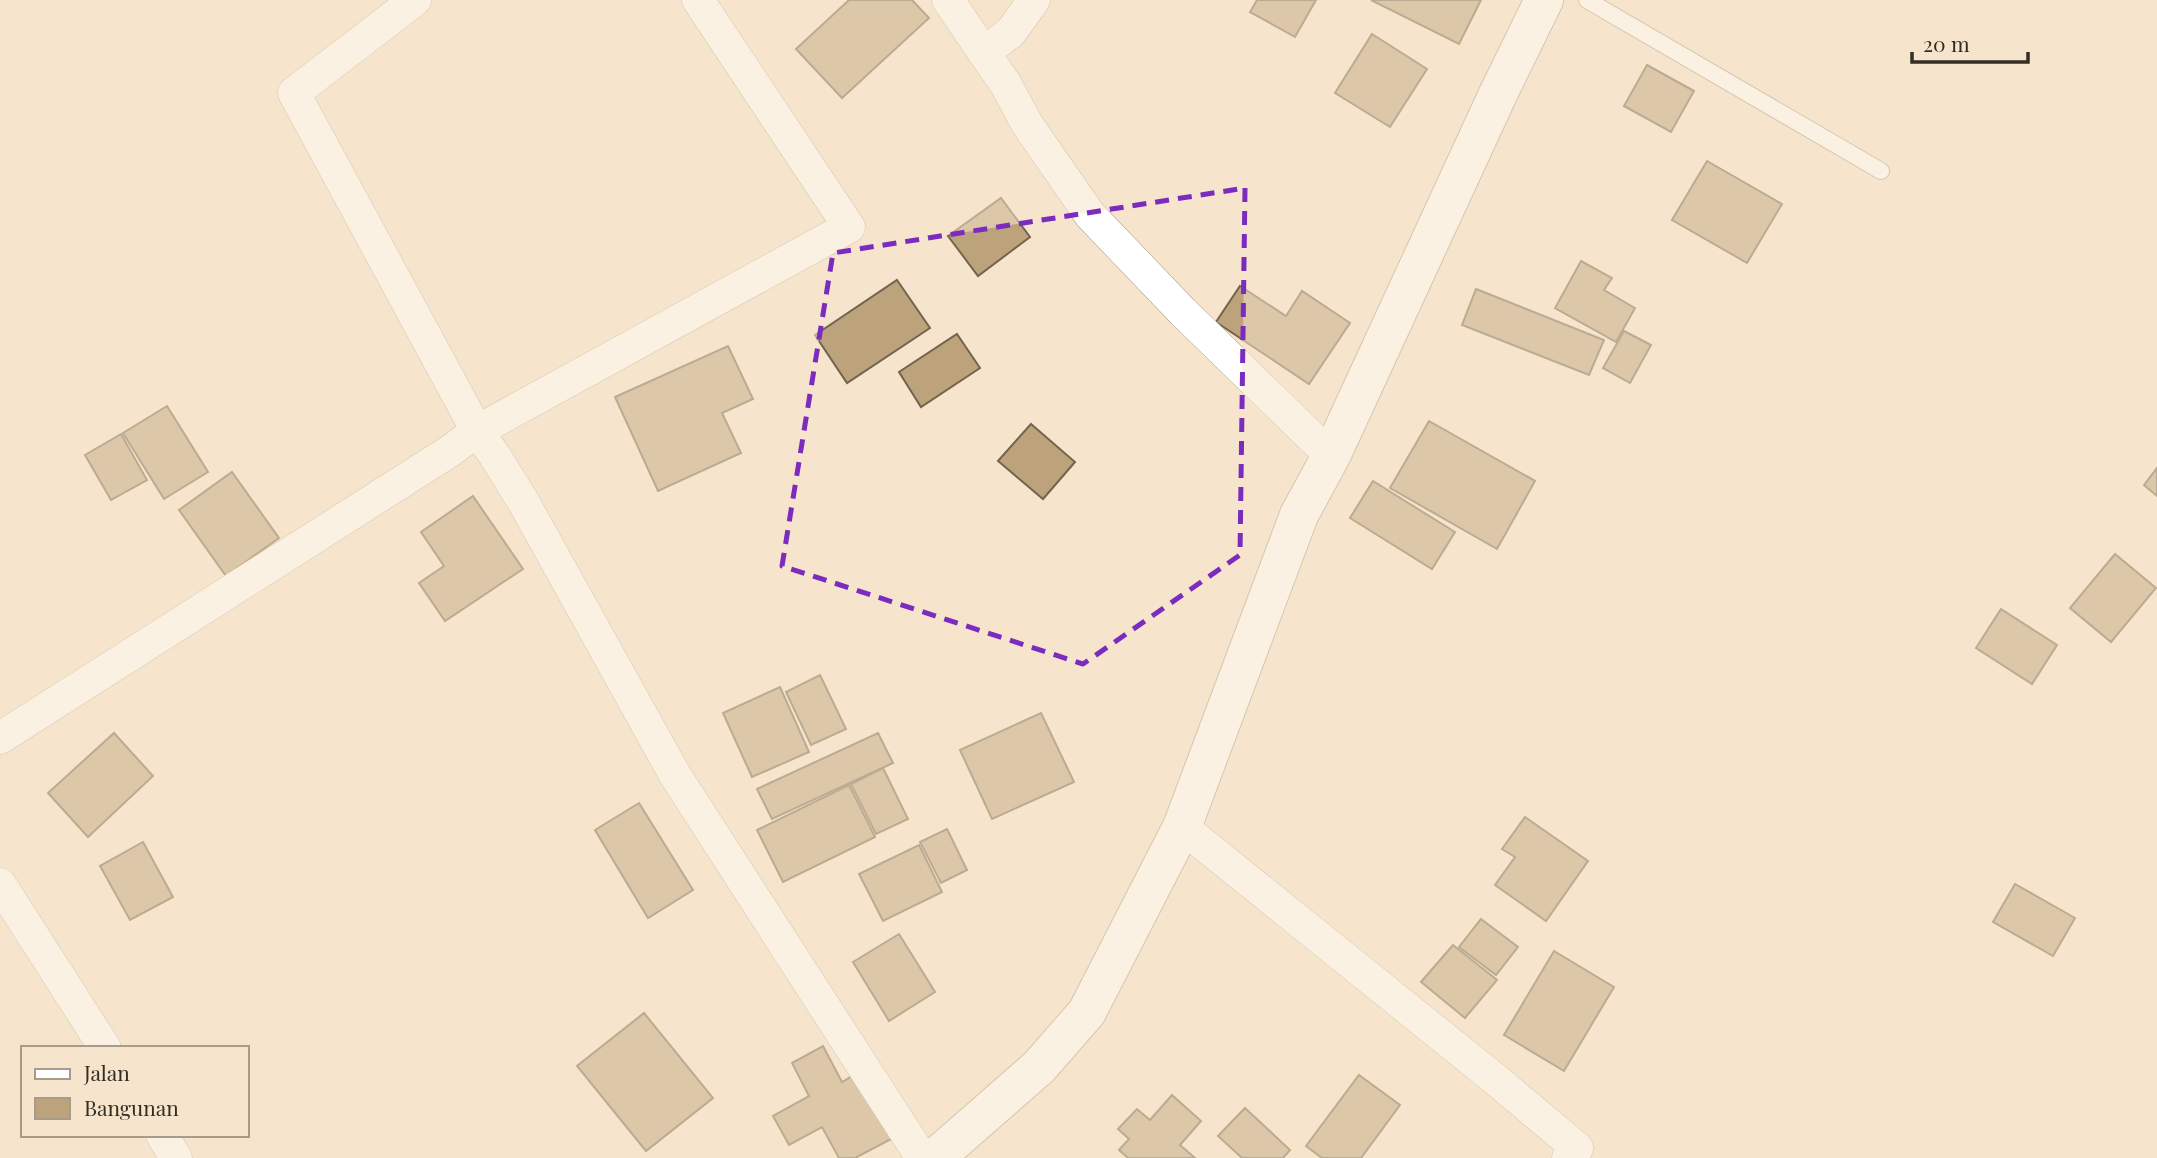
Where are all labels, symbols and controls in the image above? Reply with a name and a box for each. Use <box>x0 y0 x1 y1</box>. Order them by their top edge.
scale bar <box>1912 21 2028 65</box>
text: 20 m <box>1923 29 1970 57</box>
legend <box>21 1046 248 1137</box>
text: Jalan <box>83 1058 130 1086</box>
text: Bangunan <box>84 1093 179 1121</box>

